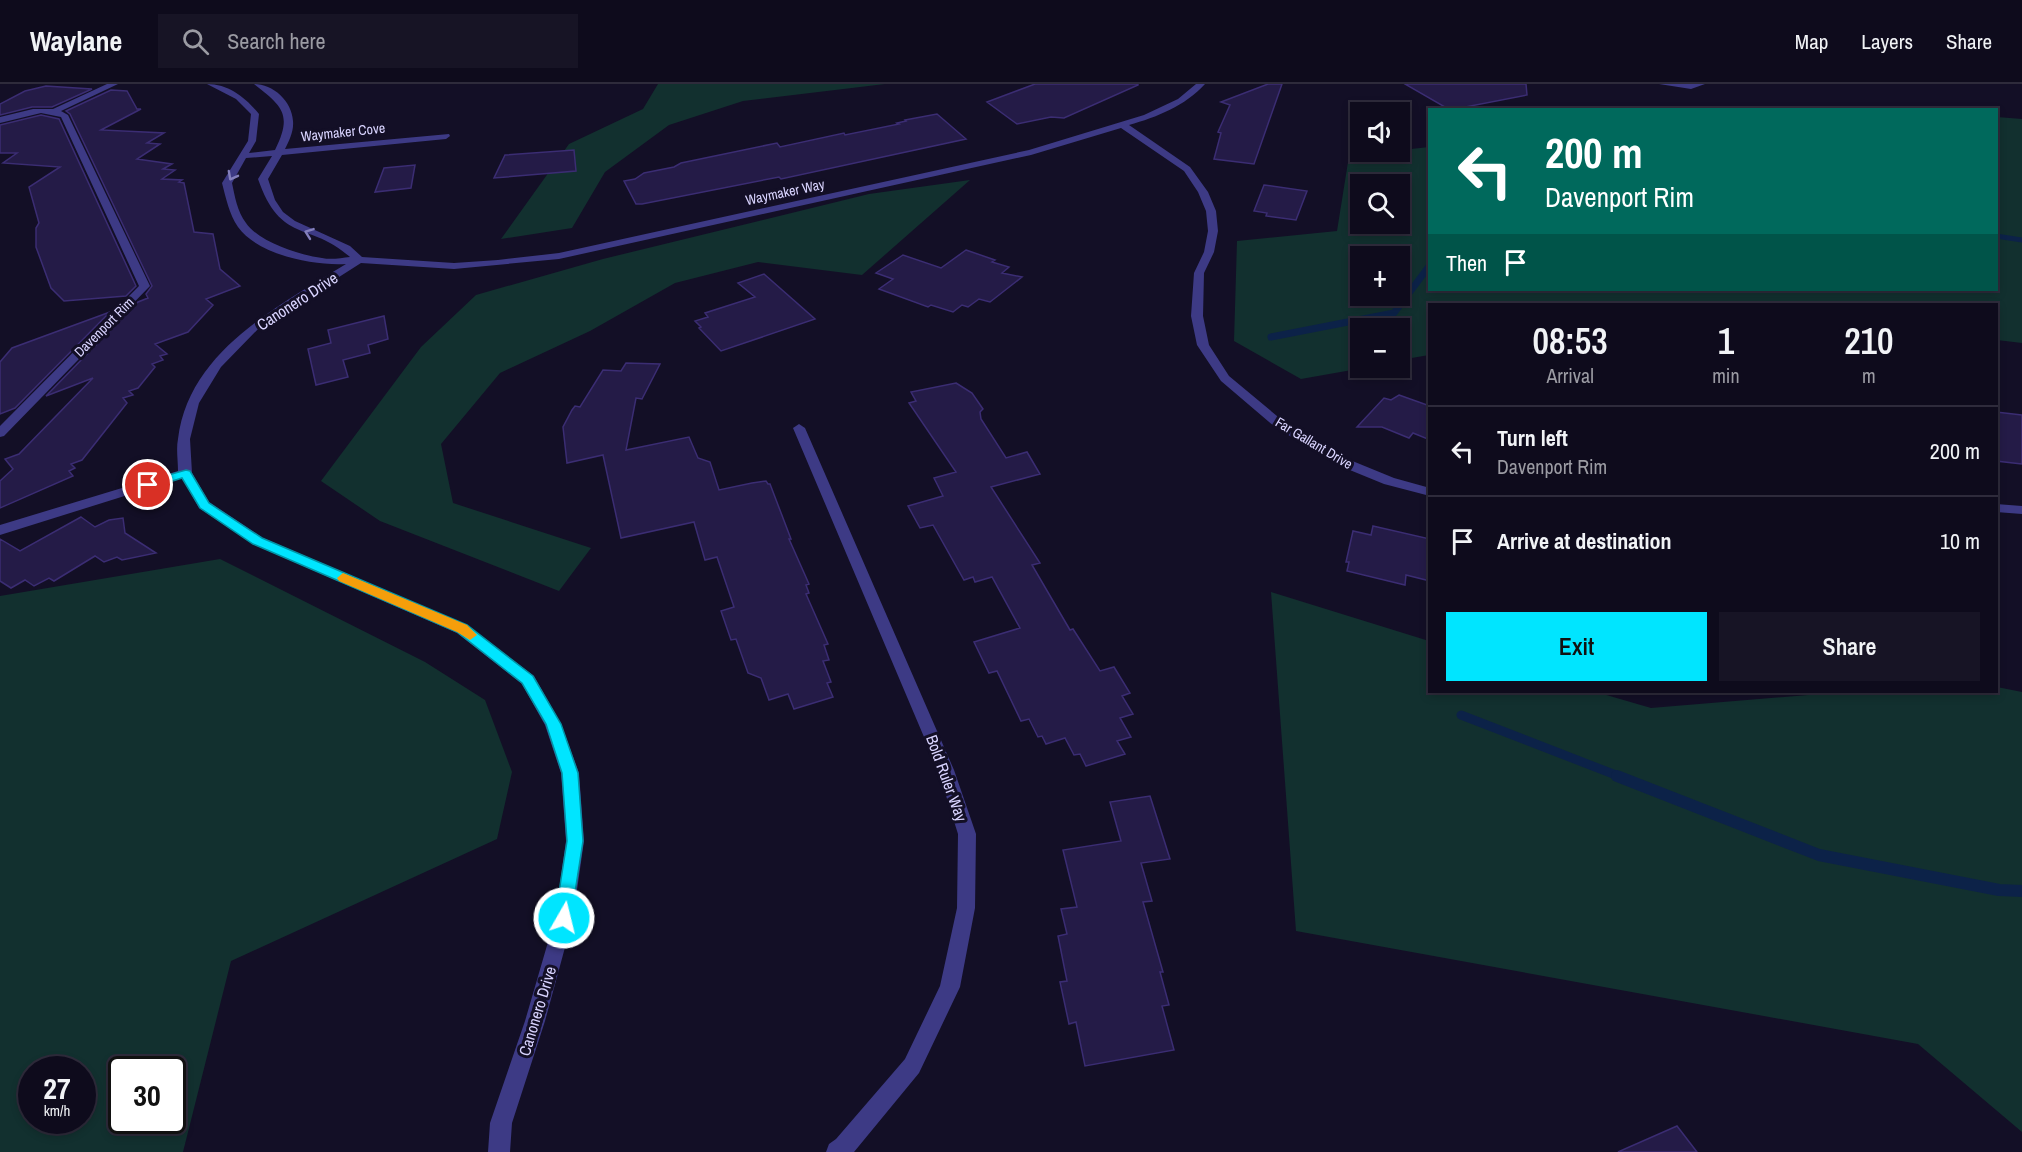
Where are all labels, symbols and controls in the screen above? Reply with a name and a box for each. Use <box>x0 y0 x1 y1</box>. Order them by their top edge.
search box <box>158 14 578 68</box>
text: Waylane <box>30 22 122 60</box>
icon: search <box>179 25 212 58</box>
text: Search here <box>227 26 326 56</box>
text: Map <box>1795 27 1828 56</box>
text: Layers <box>1861 27 1913 56</box>
text: Share <box>1946 27 1992 56</box>
map controls <box>1350 102 1410 378</box>
button: sound <box>1350 102 1410 162</box>
street label: Waymaker Cove <box>300 119 386 145</box>
text: 200 m <box>1545 125 1643 181</box>
icon: left <box>1446 132 1524 210</box>
one-way arrow <box>228 170 240 181</box>
button: search <box>1350 174 1410 234</box>
street label: Waymaker Way <box>744 175 826 209</box>
text: Davenport Rim <box>1545 179 1694 215</box>
one-way arrow <box>305 227 315 240</box>
button: + <box>1350 246 1410 306</box>
icon: arrive <box>1499 246 1532 279</box>
text: Then <box>1446 248 1487 278</box>
street label: Canonero Drive <box>252 267 342 335</box>
street label: Davenport Rim <box>70 293 138 361</box>
text: 08:53 <box>1533 317 1608 365</box>
text: 1 <box>1718 317 1734 365</box>
text: 210 <box>1844 317 1893 365</box>
button: − <box>1350 318 1410 378</box>
text: Arrival <box>1546 362 1594 389</box>
text: min <box>1712 362 1740 389</box>
text: m <box>1862 362 1876 389</box>
street label: Far Gallant Drive <box>1272 413 1356 473</box>
text: Turn left <box>1497 423 1568 453</box>
icon: left <box>1446 435 1479 468</box>
text: 200 m <box>1930 436 1980 466</box>
text: Davenport Rim <box>1497 453 1607 480</box>
pin <box>122 459 173 510</box>
icon: arrive <box>131 468 164 501</box>
icon: arrive <box>1446 525 1479 558</box>
text: Arrive at destination <box>1497 526 1671 556</box>
text: 10 m <box>1940 526 1980 556</box>
button: Exit <box>1446 612 1707 681</box>
button: Share <box>1719 612 1980 681</box>
street label: Bold Ruler Way <box>921 732 973 825</box>
position arrow <box>532 886 596 950</box>
street label: Canonero Drive <box>513 964 561 1058</box>
speed limit sign: 30 <box>108 1056 186 1134</box>
text: 27 <box>43 1068 71 1108</box>
text: km/h <box>44 1100 70 1121</box>

